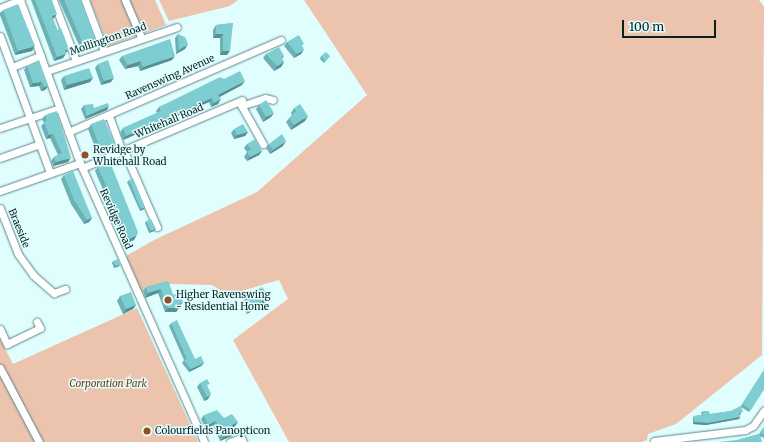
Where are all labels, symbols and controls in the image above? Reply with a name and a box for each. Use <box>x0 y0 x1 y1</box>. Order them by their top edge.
scale bar <box>624 12 718 38</box>
text: 100 m <box>629 19 664 34</box>
street label: Mollington Road <box>68 20 148 58</box>
street label: Ravenswing Avenue <box>124 52 216 102</box>
street label: Whitehall Road <box>133 101 205 141</box>
place label: Revidge by Whitehall Road <box>93 143 167 166</box>
marker: Revidge by Whitehall Road <box>80 150 90 160</box>
street label: Revidge Road <box>97 187 135 251</box>
street label: Braeside <box>6 207 32 249</box>
place label: Higher Ravenswing - Residential Home <box>176 288 271 312</box>
marker: Higher Ravenswing - Residential Home <box>163 295 173 305</box>
park label: Corporation Park <box>69 378 147 390</box>
place label: Colourfields Panopticon <box>155 425 270 437</box>
marker: Colourfields Panopticon <box>142 426 152 436</box>

